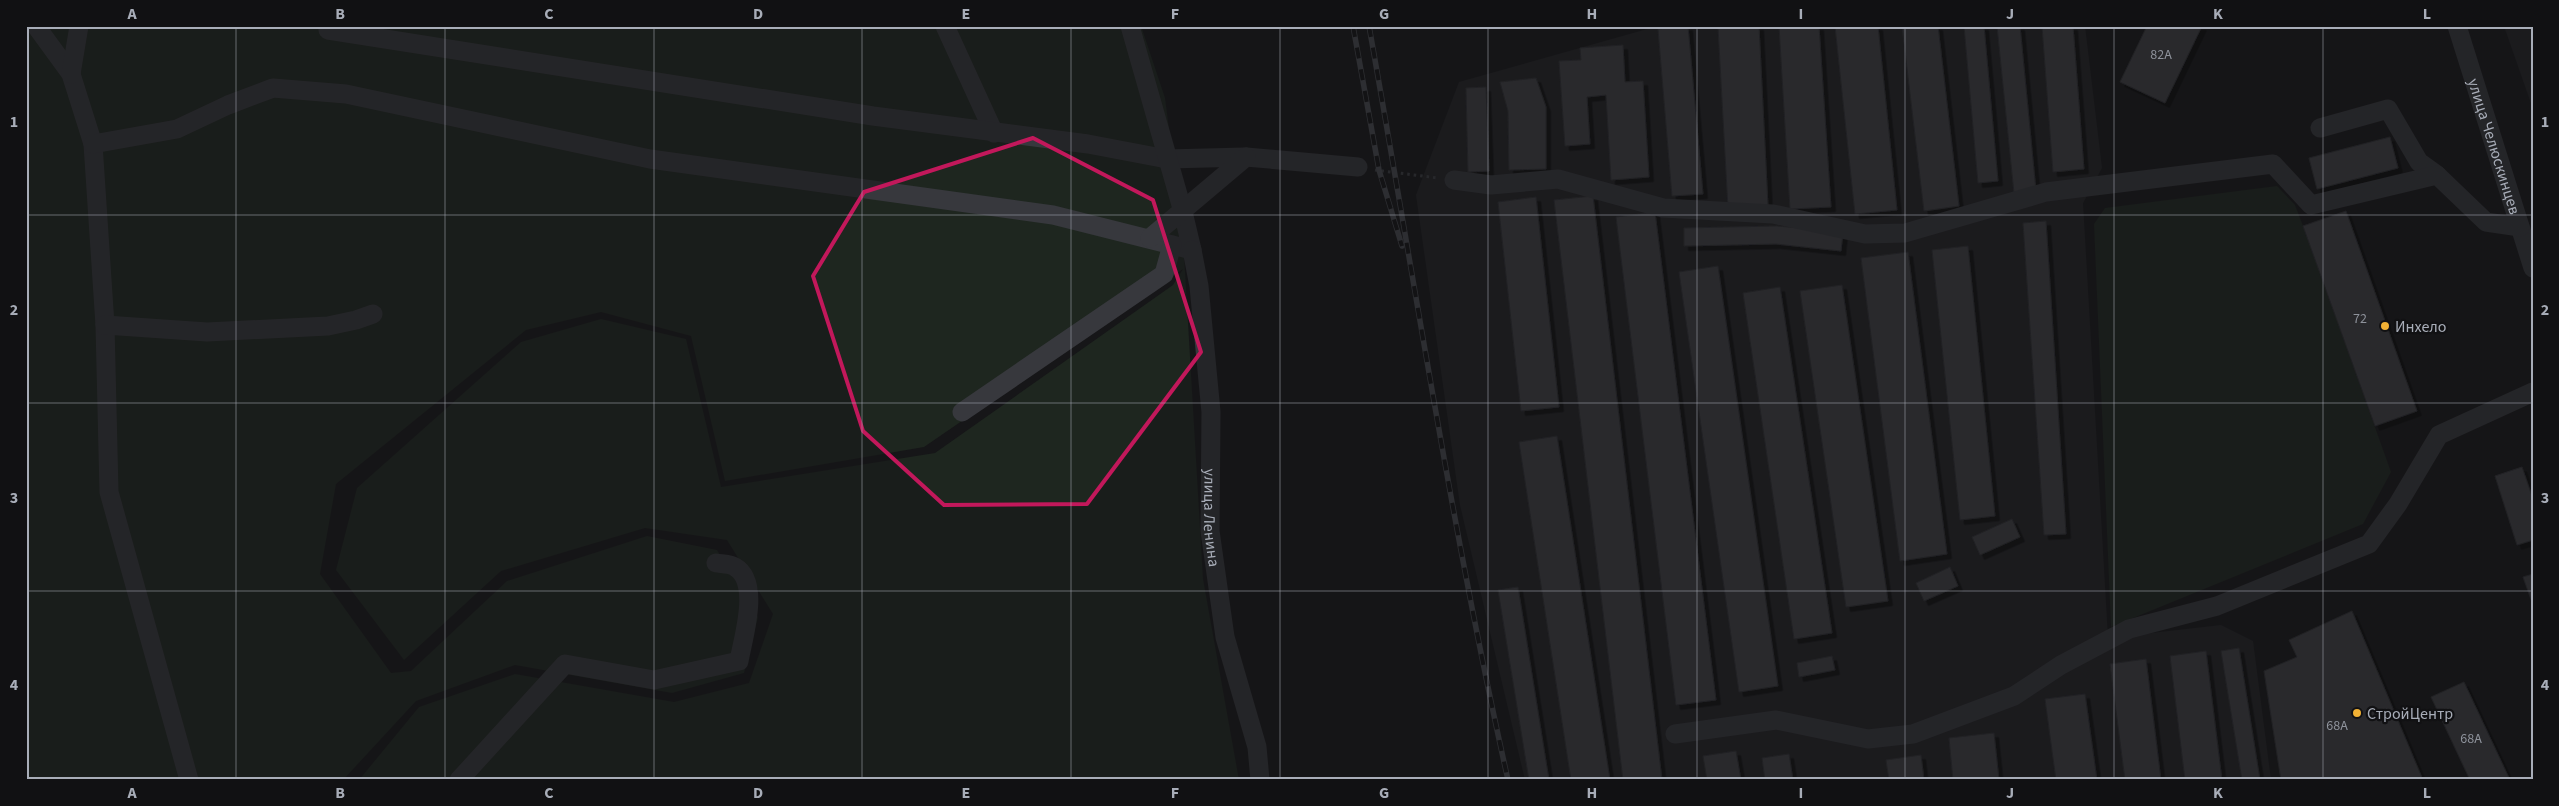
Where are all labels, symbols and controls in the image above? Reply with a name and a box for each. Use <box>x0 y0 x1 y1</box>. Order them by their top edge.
text: A <box>126 3 137 25</box>
text: B <box>335 3 345 25</box>
text: C <box>544 3 554 25</box>
text: D <box>753 3 763 25</box>
text: E <box>962 3 970 25</box>
text: F <box>1171 3 1179 25</box>
text: G <box>1379 3 1389 25</box>
text: H <box>1587 3 1597 25</box>
text: I <box>1799 3 1803 25</box>
text: J <box>2006 3 2014 25</box>
text: K <box>2213 3 2223 25</box>
text: L <box>2423 3 2431 25</box>
house number: 82А <box>2150 45 2172 65</box>
street label: улица Челюскинцев <box>2462 76 2525 217</box>
text: 1 <box>10 111 18 133</box>
text: 1 <box>2541 111 2549 133</box>
text: 2 <box>10 299 18 321</box>
text: 2 <box>2541 299 2549 321</box>
house number: 72 <box>2353 309 2367 329</box>
place label: Инхело <box>2395 316 2446 338</box>
marker: Инхело <box>2379 320 2391 332</box>
street label: улица Ленина <box>1198 468 1225 568</box>
text: 3 <box>10 487 18 509</box>
text: 3 <box>2541 487 2549 509</box>
text: 4 <box>10 674 19 696</box>
text: 4 <box>2541 674 2550 696</box>
place label: СтройЦентр <box>2367 703 2453 725</box>
marker: СтройЦентр <box>2351 707 2363 719</box>
house number: 68А <box>2326 716 2348 736</box>
house number: 68А <box>2460 729 2482 749</box>
text: A <box>126 782 137 804</box>
text: B <box>335 782 345 804</box>
text: C <box>544 782 554 804</box>
text: D <box>753 782 763 804</box>
text: E <box>962 782 970 804</box>
text: F <box>1171 782 1179 804</box>
text: G <box>1379 782 1389 804</box>
text: H <box>1587 782 1597 804</box>
text: I <box>1799 782 1803 804</box>
text: J <box>2006 782 2014 804</box>
text: K <box>2213 782 2223 804</box>
text: L <box>2423 782 2431 804</box>

